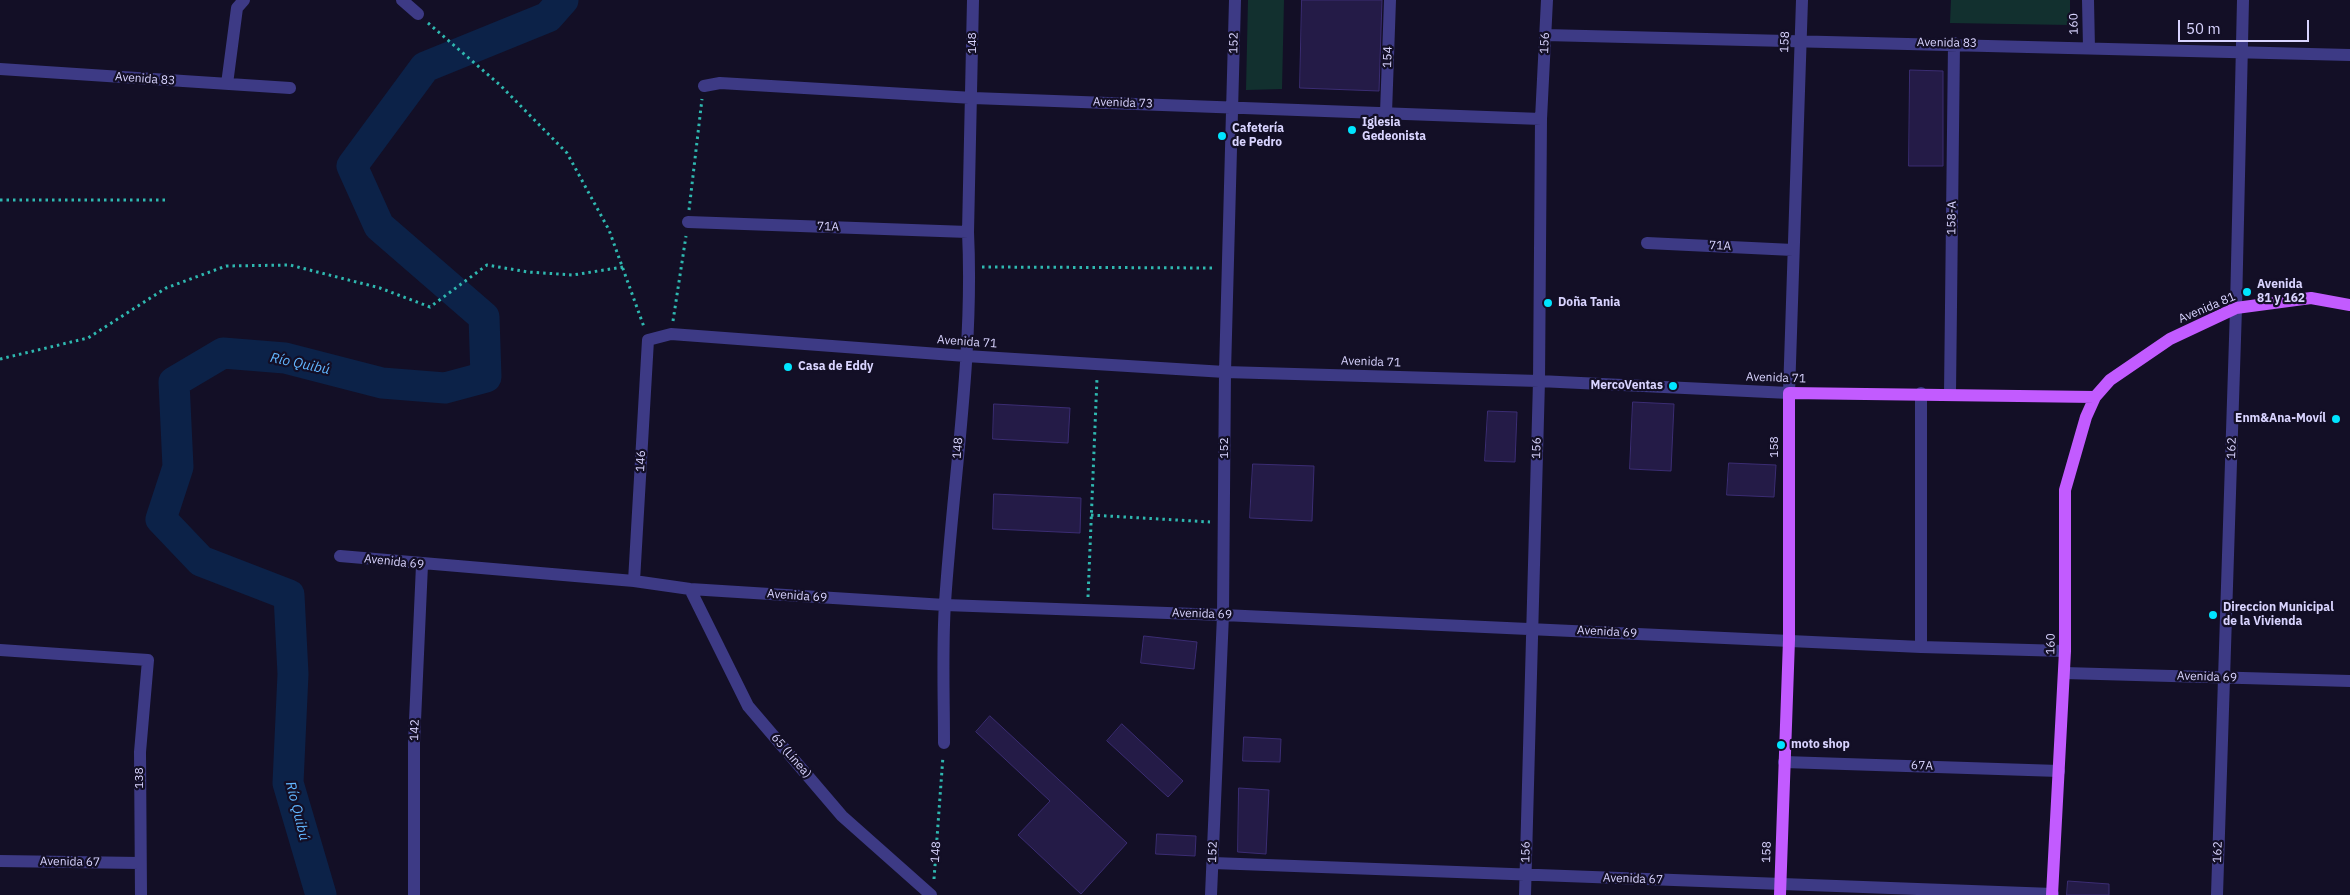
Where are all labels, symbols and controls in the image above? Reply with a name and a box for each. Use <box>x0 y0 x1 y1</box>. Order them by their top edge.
scale bar <box>2180 10 2311 42</box>
street label: 160 <box>2067 13 2081 35</box>
text: 50 m <box>2186 19 2221 38</box>
street label: 158 <box>1777 31 1793 53</box>
street label: 148 <box>966 32 980 54</box>
street label: 152 <box>1227 32 1241 54</box>
street label: 156 <box>1537 32 1553 54</box>
street label: Avenida 83 <box>1917 35 1977 51</box>
street label: 154 <box>1380 46 1396 68</box>
street label: Avenida 83 <box>114 70 176 88</box>
street label: Avenida 73 <box>1093 95 1153 111</box>
place label: Iglesia Gedeonista <box>1362 116 1426 144</box>
place label: Cafetería de Pedro <box>1232 122 1284 150</box>
marker: Iglesia Gedeonista <box>1346 124 1358 136</box>
marker: Cafetería de Pedro <box>1216 130 1228 142</box>
street label: 158-A <box>1945 201 1959 235</box>
street label: 71A <box>817 219 839 235</box>
street label: 71A <box>1709 238 1731 254</box>
place label: Avenida 81 y 162 <box>2257 278 2305 306</box>
marker: Avenida 81 y 162 <box>2241 286 2253 298</box>
street label: Avenida 81 <box>2176 290 2238 326</box>
place label: Doña Tania <box>1558 296 1620 310</box>
marker: Doña Tania <box>1542 297 1554 309</box>
street label: Avenida 71 <box>936 333 998 351</box>
water label: Río Quibú <box>269 350 331 378</box>
street label: Avenida 71 <box>1341 354 1401 370</box>
place label: Casa de Eddy <box>798 360 873 374</box>
marker: Casa de Eddy <box>782 361 794 373</box>
street label: Avenida 71 <box>1746 370 1806 386</box>
place label: MercoVentas <box>1590 379 1663 393</box>
marker: MercoVentas <box>1667 380 1679 392</box>
place label: Enm&Ana-Movíl <box>2235 412 2326 426</box>
marker: Enm&Ana-Movíl <box>2330 413 2342 425</box>
street label: 158 <box>1768 436 1782 458</box>
street label: 148 <box>950 437 966 459</box>
street label: 152 <box>1218 437 1232 459</box>
street label: 156 <box>1529 437 1545 459</box>
street label: 162 <box>2224 437 2240 459</box>
street label: 146 <box>633 450 649 472</box>
street label: Avenida 69 <box>363 552 425 572</box>
street label: Avenida 69 <box>766 587 828 605</box>
place label: Direccion Municipal de la Vivienda <box>2223 601 2334 629</box>
street label: Avenida 69 <box>1172 606 1232 622</box>
marker: Direccion Municipal de la Vivienda <box>2207 609 2219 621</box>
street label: Avenida 69 <box>1577 623 1637 641</box>
street label: 160 <box>2044 633 2058 655</box>
street label: Avenida 69 <box>2177 669 2237 685</box>
street label: 142 <box>407 719 423 741</box>
street label: 65 (Línea) <box>768 731 814 781</box>
place label: moto shop <box>1791 738 1850 752</box>
marker: moto shop <box>1775 739 1787 751</box>
street label: 67A <box>1911 758 1933 774</box>
street label: 138 <box>133 767 147 789</box>
water label: Río Quibú <box>282 780 312 842</box>
street label: 148 <box>928 841 944 863</box>
street label: 152 <box>1205 841 1221 863</box>
street label: 156 <box>1519 841 1533 863</box>
street label: 158 <box>1759 841 1775 863</box>
street label: 162 <box>2210 841 2226 863</box>
street label: Avenida 67 <box>40 854 100 870</box>
street label: Avenida 67 <box>1603 871 1663 887</box>

